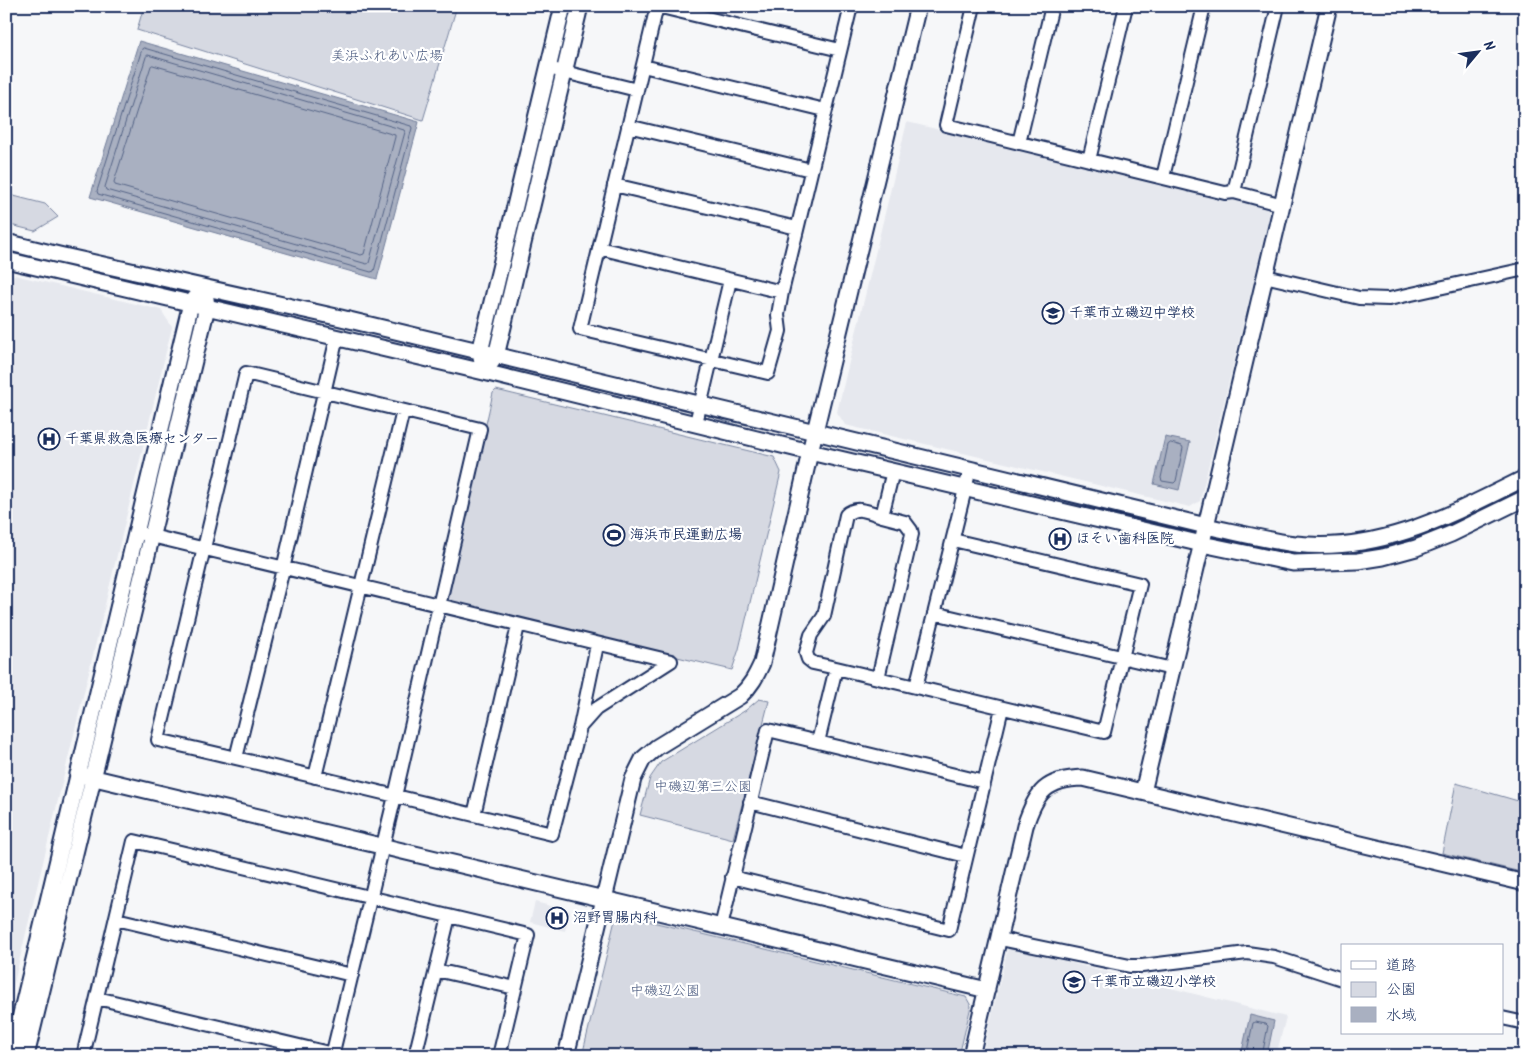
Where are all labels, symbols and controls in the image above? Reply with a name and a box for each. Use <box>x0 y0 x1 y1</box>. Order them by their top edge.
north arrow <box>1454 28 1504 78</box>
text: N <box>1477 37 1500 56</box>
park label: 美浜ふれあい広場 <box>331 45 443 67</box>
school or university icon: 千葉市立磯辺中学校 <box>1041 301 1065 325</box>
place label: 千葉市立磯辺中学校 <box>1069 302 1195 324</box>
hospital icon: 千葉県救急医療センター <box>37 427 61 451</box>
place label: 千葉県救急医療センター <box>65 428 219 450</box>
sports icon: 海浜市民運動広場 <box>602 523 626 547</box>
place label: 海浜市民運動広場 <box>630 524 742 546</box>
hospital icon: ほそい歯科医院 <box>1048 527 1072 551</box>
place label: ほそい歯科医院 <box>1076 528 1174 550</box>
park label: 中磯辺第三公園 <box>654 776 752 798</box>
hospital icon: 沼野胃腸内科 <box>545 906 569 930</box>
place label: 沼野胃腸内科 <box>573 907 658 929</box>
legend <box>1341 944 1504 1034</box>
text: 道路 <box>1386 954 1416 978</box>
school or university icon: 千葉市立磯辺小学校 <box>1062 970 1086 994</box>
place label: 千葉市立磯辺小学校 <box>1090 971 1216 993</box>
text: 公園 <box>1386 978 1416 1002</box>
park label: 中磯辺公園 <box>630 980 700 1002</box>
text: 水域 <box>1386 1004 1416 1028</box>

